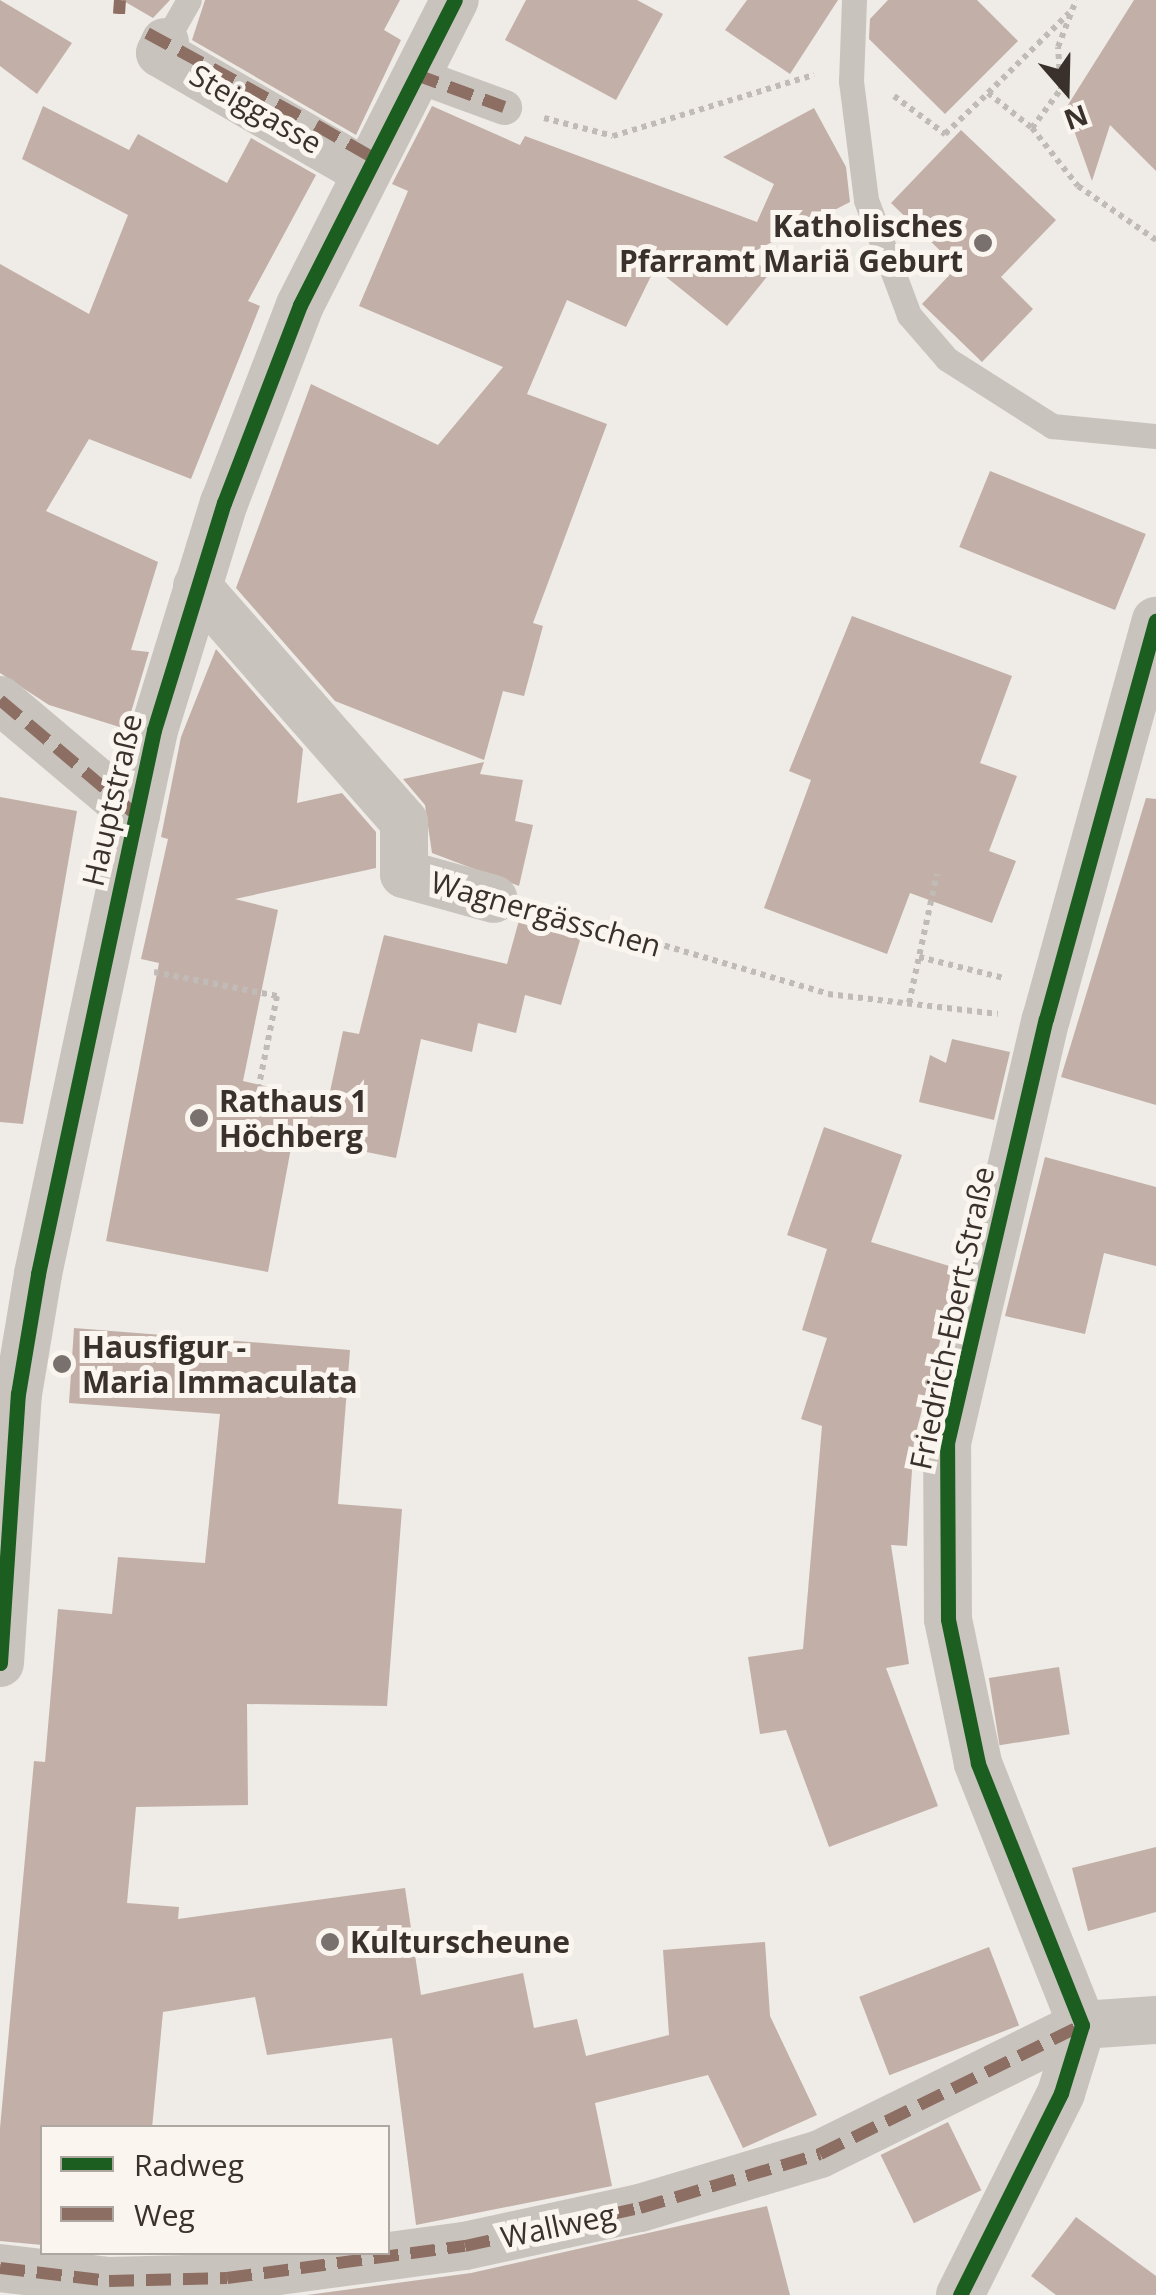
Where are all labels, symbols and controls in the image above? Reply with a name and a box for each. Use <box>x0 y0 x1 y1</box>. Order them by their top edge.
north arrow <box>1016 40 1116 140</box>
street label: Steiggasse <box>184 57 328 161</box>
text: N <box>1059 96 1093 140</box>
place label: Katholisches Pfarramt Mariä Geburt <box>619 208 963 278</box>
marker: Katholisches Pfarramt Mariä Geburt <box>972 232 994 254</box>
street label: Hauptstraße <box>75 710 149 890</box>
street label: Wagnergässchen <box>427 864 665 964</box>
place label: Rathaus 1 Höchberg <box>219 1083 367 1154</box>
marker: Rathaus 1 Höchberg <box>188 1107 210 1129</box>
street label: Friedrich-Ebert-Straße <box>902 1163 1002 1473</box>
place label: Hausfigur - Maria Immaculata <box>82 1329 358 1400</box>
marker: Hausfigur - Maria Immaculata <box>51 1353 73 1375</box>
place label: Kulturscheune <box>350 1924 570 1960</box>
marker: Kulturscheune <box>319 1931 341 1953</box>
legend <box>40 2125 390 2255</box>
text: Radweg <box>134 2144 244 2185</box>
text: Weg <box>134 2194 195 2235</box>
street label: Wallweg <box>498 2196 618 2256</box>

